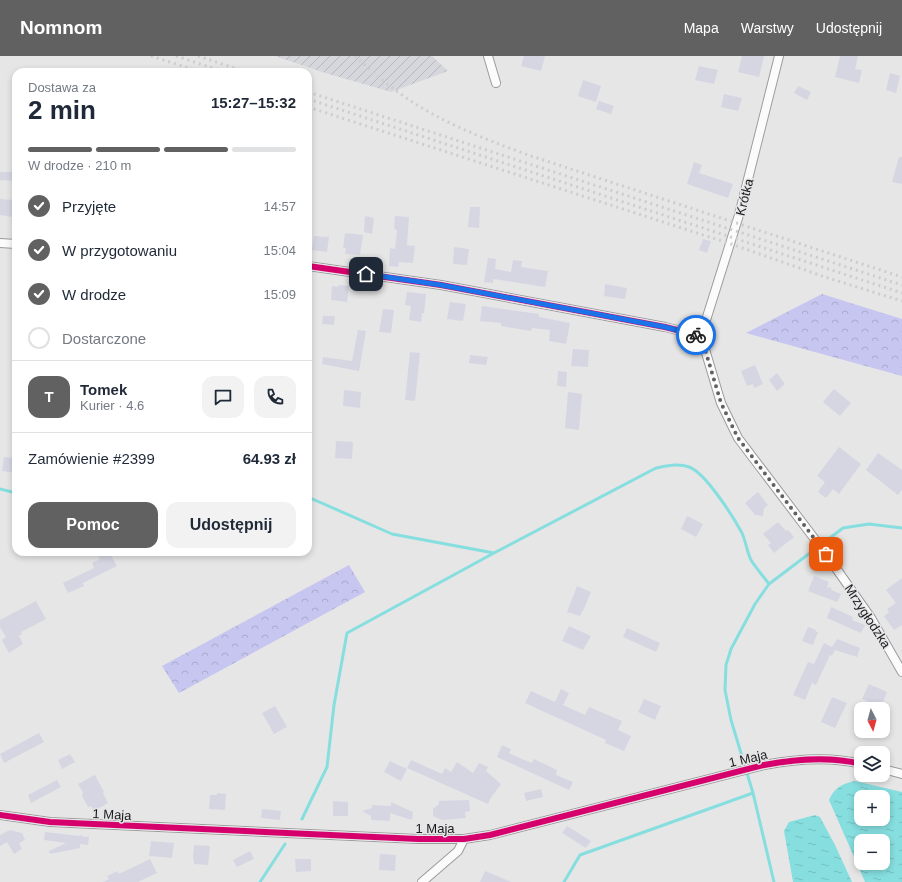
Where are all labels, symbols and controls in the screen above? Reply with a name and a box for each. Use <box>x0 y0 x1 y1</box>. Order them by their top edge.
text: Nomnom <box>20 17 102 38</box>
text: Mapa <box>684 20 719 36</box>
text: Warstwy <box>741 20 794 36</box>
text: Udostępnij <box>816 20 882 36</box>
text: Dostawa za <box>28 80 96 95</box>
text: 15:27–15:32 <box>211 94 296 111</box>
text: 2 min <box>28 95 96 125</box>
text: W drodze · 210 m <box>28 158 131 173</box>
street label: Krótka <box>733 176 756 217</box>
icon: check <box>28 195 50 217</box>
text: Przyjęte <box>62 198 116 215</box>
text: 14:57 <box>263 199 296 214</box>
icon: check <box>28 239 50 261</box>
text: W przygotowaniu <box>62 242 177 259</box>
text: 15:04 <box>263 243 296 258</box>
pin <box>349 257 383 291</box>
icon: home <box>355 263 377 285</box>
icon: check <box>28 283 50 305</box>
text: W drodze <box>62 286 126 303</box>
text: 15:09 <box>263 287 296 302</box>
courier <box>676 315 716 355</box>
icon: bike <box>685 324 707 346</box>
text: Dostarczone <box>62 330 146 347</box>
button: chat <box>202 376 244 418</box>
button: phone <box>254 376 296 418</box>
text: Tomek <box>80 381 127 398</box>
text: T <box>44 388 54 405</box>
text: Kurier · 4.6 <box>80 398 144 413</box>
text: Zamówienie #2399 <box>28 450 155 467</box>
text: 64.93 zł <box>243 450 296 467</box>
button: Pomoc <box>28 502 158 548</box>
button: Udostępnij <box>166 502 296 548</box>
pin <box>809 537 843 571</box>
icon: bag <box>815 543 837 565</box>
street label: Mrzygłodzka <box>841 582 894 652</box>
north arrow <box>854 702 890 738</box>
map controls <box>854 702 890 870</box>
button: layers <box>854 746 890 782</box>
street label: 1 Maja <box>727 747 770 770</box>
button: + <box>854 790 890 826</box>
street label: 1 Maja <box>92 806 133 823</box>
street label: 1 Maja <box>415 821 455 836</box>
button: − <box>854 834 890 870</box>

